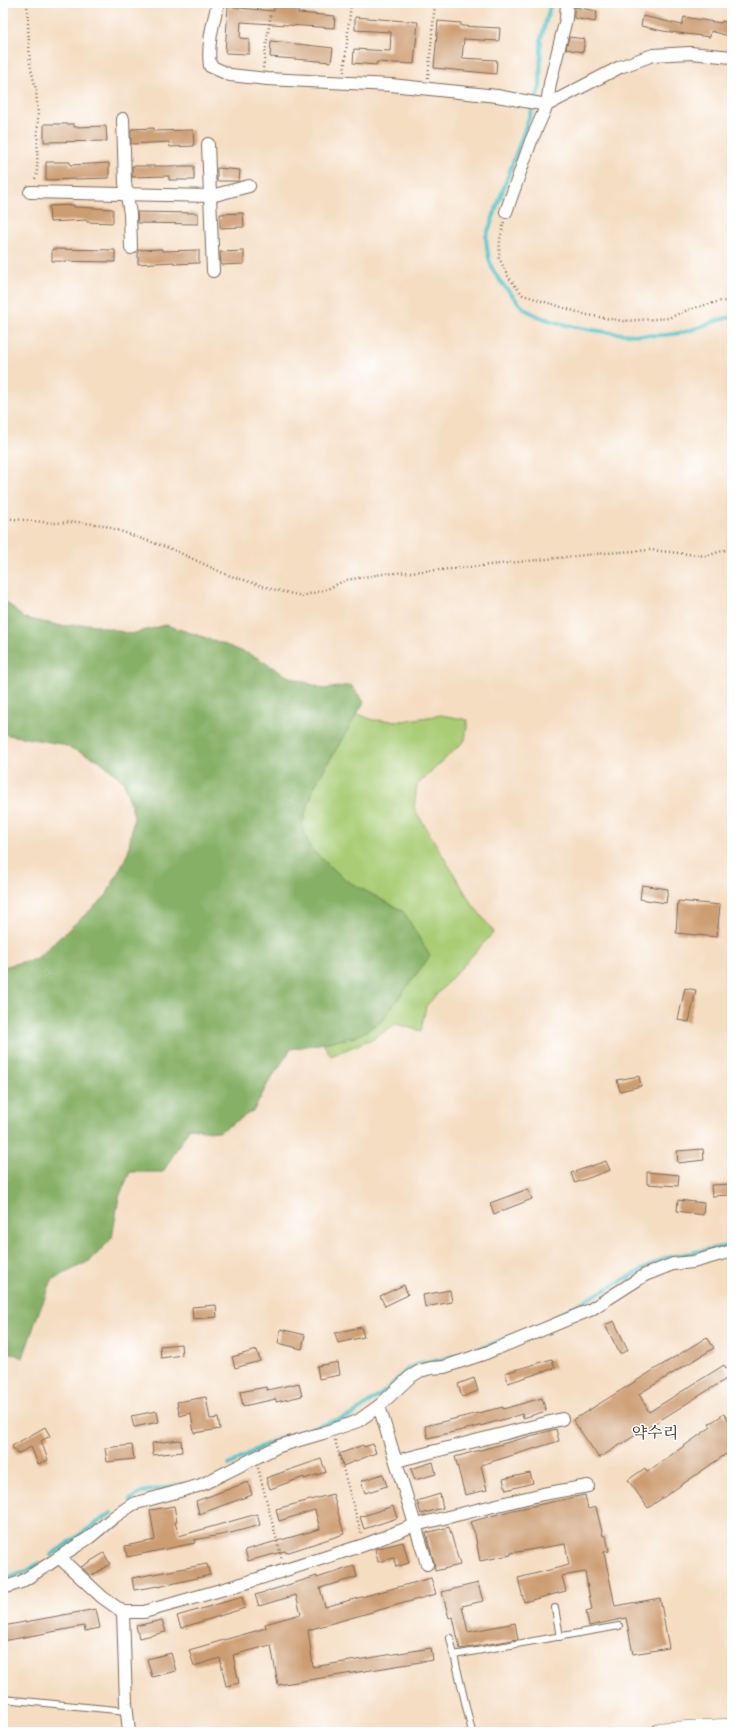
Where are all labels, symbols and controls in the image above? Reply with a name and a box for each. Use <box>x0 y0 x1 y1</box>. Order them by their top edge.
district label: 약수리 <box>632 1423 678 1443</box>

